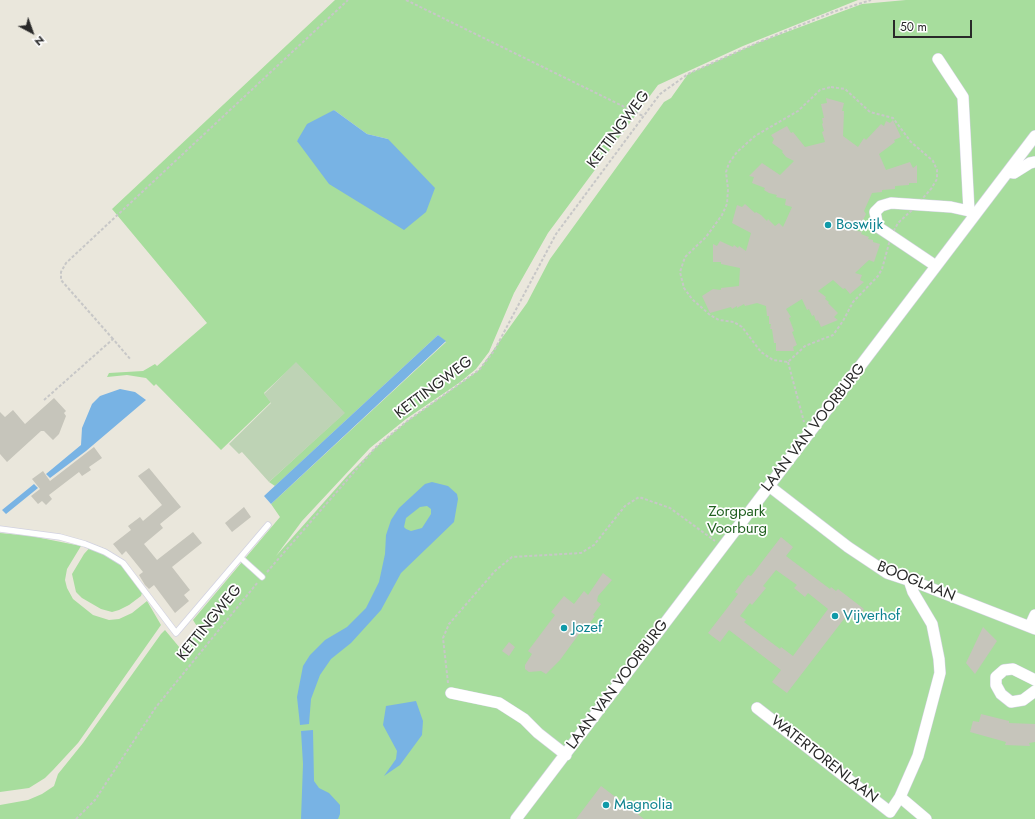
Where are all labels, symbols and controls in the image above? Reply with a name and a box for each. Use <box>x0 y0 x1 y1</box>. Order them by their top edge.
north arrow <box>12 12 52 52</box>
scale bar <box>895 12 974 38</box>
text: 50 m <box>900 18 927 36</box>
text: N <box>31 32 48 50</box>
street label: KETTINGWEG <box>584 88 654 172</box>
place label: Boswijk <box>836 216 883 234</box>
marker: Boswijk <box>823 220 833 230</box>
street label: KETTINGWEG <box>392 353 476 423</box>
street label: LAAN VAN VOORBURG <box>758 360 870 496</box>
park label: Zorgpark Voorburg <box>707 503 767 538</box>
street label: BOOGLAAN <box>874 558 958 606</box>
street label: KETTINGWEG <box>174 581 246 665</box>
place label: Vijverhof <box>843 607 900 625</box>
marker: Vijverhof <box>830 611 840 621</box>
street label: LAAN VAN VOORBURG <box>563 617 673 753</box>
place label: Jozef <box>572 619 602 637</box>
marker: Jozef <box>559 623 569 633</box>
street label: WATERTORENLAAN <box>767 713 881 807</box>
place label: Magnolia <box>614 796 673 814</box>
marker: Magnolia <box>601 800 611 810</box>

